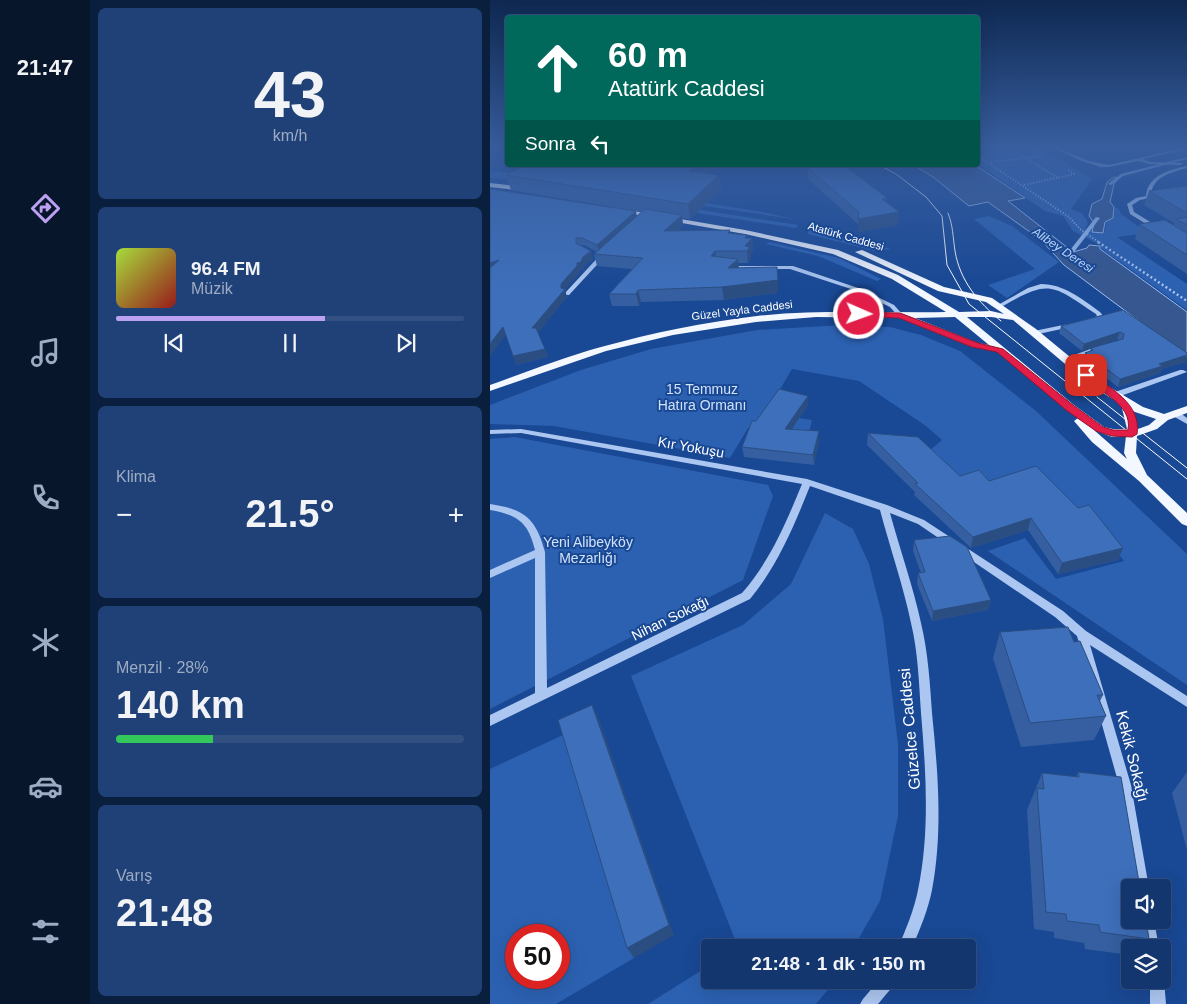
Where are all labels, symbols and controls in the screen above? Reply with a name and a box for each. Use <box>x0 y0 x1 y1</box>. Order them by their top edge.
icon: ahead <box>525 35 590 100</box>
text: 60 m <box>608 35 688 74</box>
text: 21:47 <box>17 55 73 80</box>
text: 43 <box>254 58 326 131</box>
text: Atatürk Caddesi <box>608 76 765 101</box>
text: km/h <box>273 127 307 144</box>
icon: left <box>586 130 614 158</box>
text: Sonra <box>525 133 576 154</box>
icon: directions <box>28 191 63 226</box>
street label: Atatürk Caddesi <box>807 219 885 253</box>
water label: Alibey Deresi <box>1029 224 1096 276</box>
text: 96.4 FM <box>191 258 261 279</box>
text: Müzik <box>191 280 233 297</box>
position arrow <box>832 287 884 339</box>
street label: Güzel Yayla Caddesi <box>691 298 793 322</box>
icon: previous <box>160 329 188 357</box>
icon: pause <box>276 329 304 357</box>
icon: next <box>392 329 420 357</box>
icon: music <box>28 335 63 370</box>
pin <box>1065 354 1107 396</box>
icon: arrive <box>1072 361 1100 389</box>
park label: 15 Temmuz Hatıra Ormanı <box>658 381 746 413</box>
street label: Kır Yokuşu <box>657 433 725 461</box>
text: Klima <box>116 468 156 485</box>
icon: phone <box>28 480 63 515</box>
text: 21.5° <box>245 493 335 535</box>
text: − <box>116 499 132 530</box>
text: + <box>448 499 464 530</box>
park label: Yeni Alibeyköy Mezarlığı <box>543 534 633 566</box>
street label: Nihan Sokağı <box>629 592 711 644</box>
icon: climate <box>28 625 63 660</box>
text: Menzil · 28% <box>116 659 208 676</box>
street label: Güzelce Caddesi <box>896 668 923 790</box>
text: 140 km <box>116 684 245 726</box>
street label: Kekik Sokağı <box>1113 709 1152 803</box>
icon: car <box>28 769 63 804</box>
text: Varış <box>116 867 152 884</box>
map controls <box>1121 879 1171 989</box>
button: sound <box>1121 879 1171 929</box>
text: 21:48 <box>116 892 213 934</box>
icon: filters <box>28 914 63 949</box>
speed limit sign: 50 <box>505 924 570 989</box>
button: layers <box>1121 939 1171 989</box>
text: 21:48 · 1 dk · 150 m <box>751 953 926 974</box>

